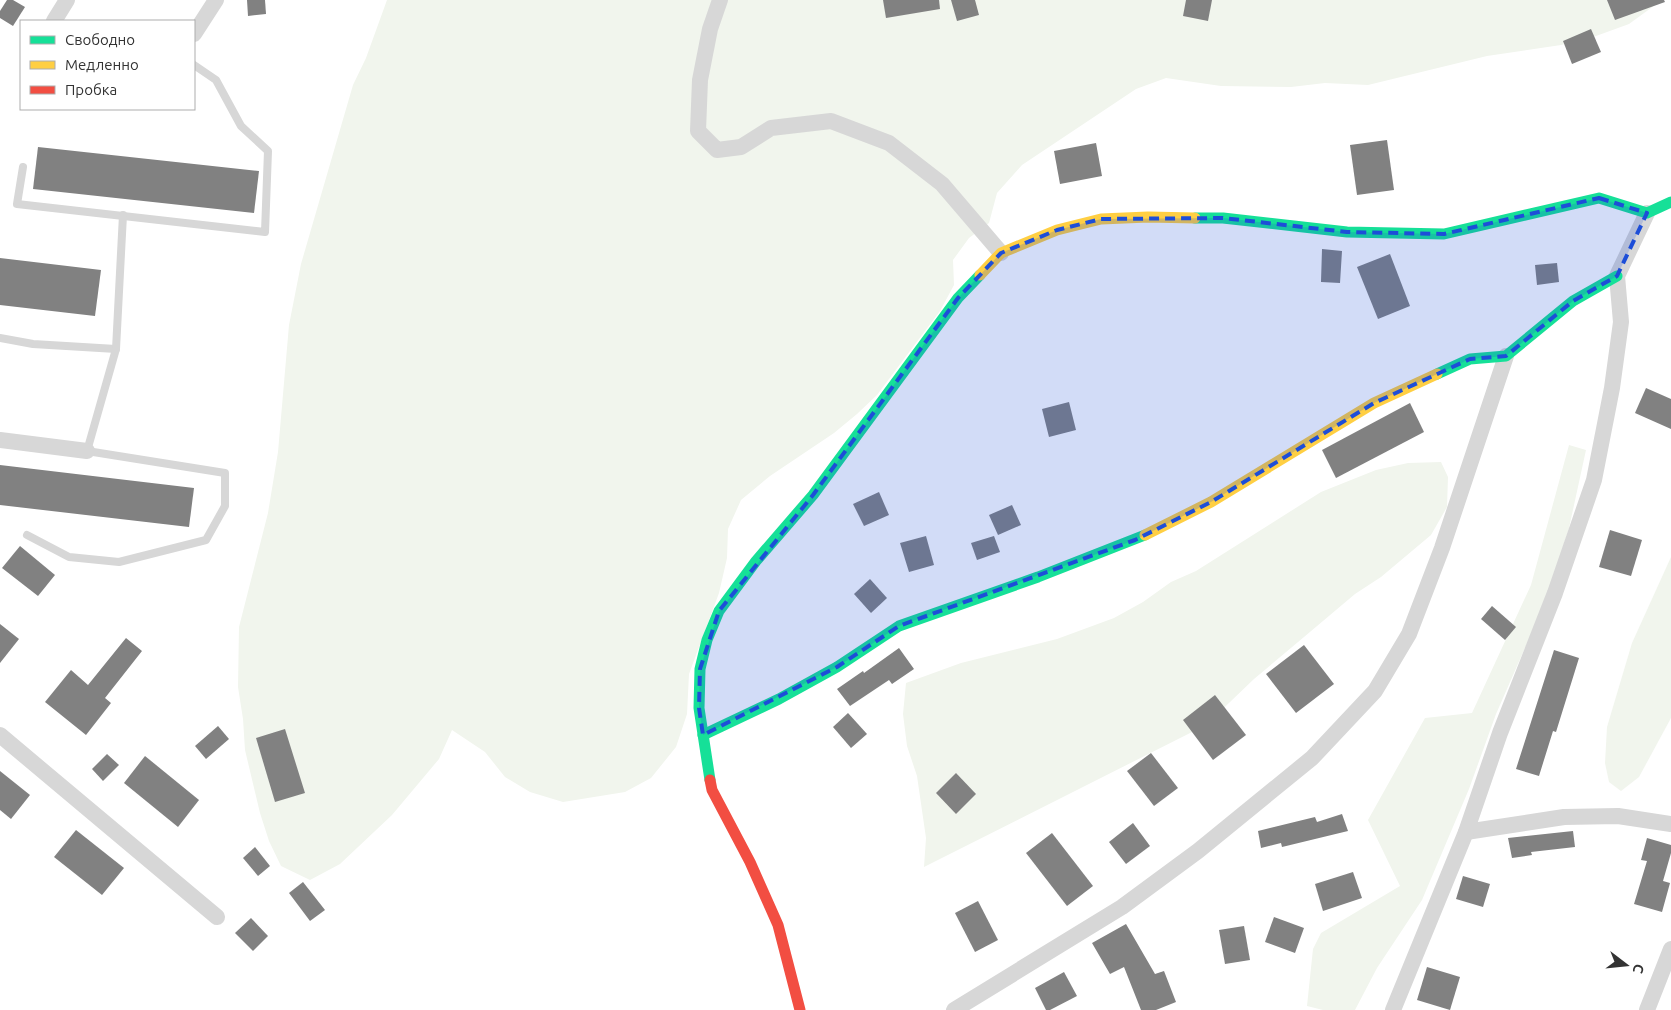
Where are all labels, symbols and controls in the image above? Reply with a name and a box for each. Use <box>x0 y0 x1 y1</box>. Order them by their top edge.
legend <box>20 20 195 110</box>
text: Свободно <box>65 31 135 48</box>
text: Медленно <box>65 56 139 73</box>
text: Пробка <box>65 81 117 98</box>
north arrow <box>1601 940 1651 990</box>
text: С <box>1630 962 1647 975</box>

